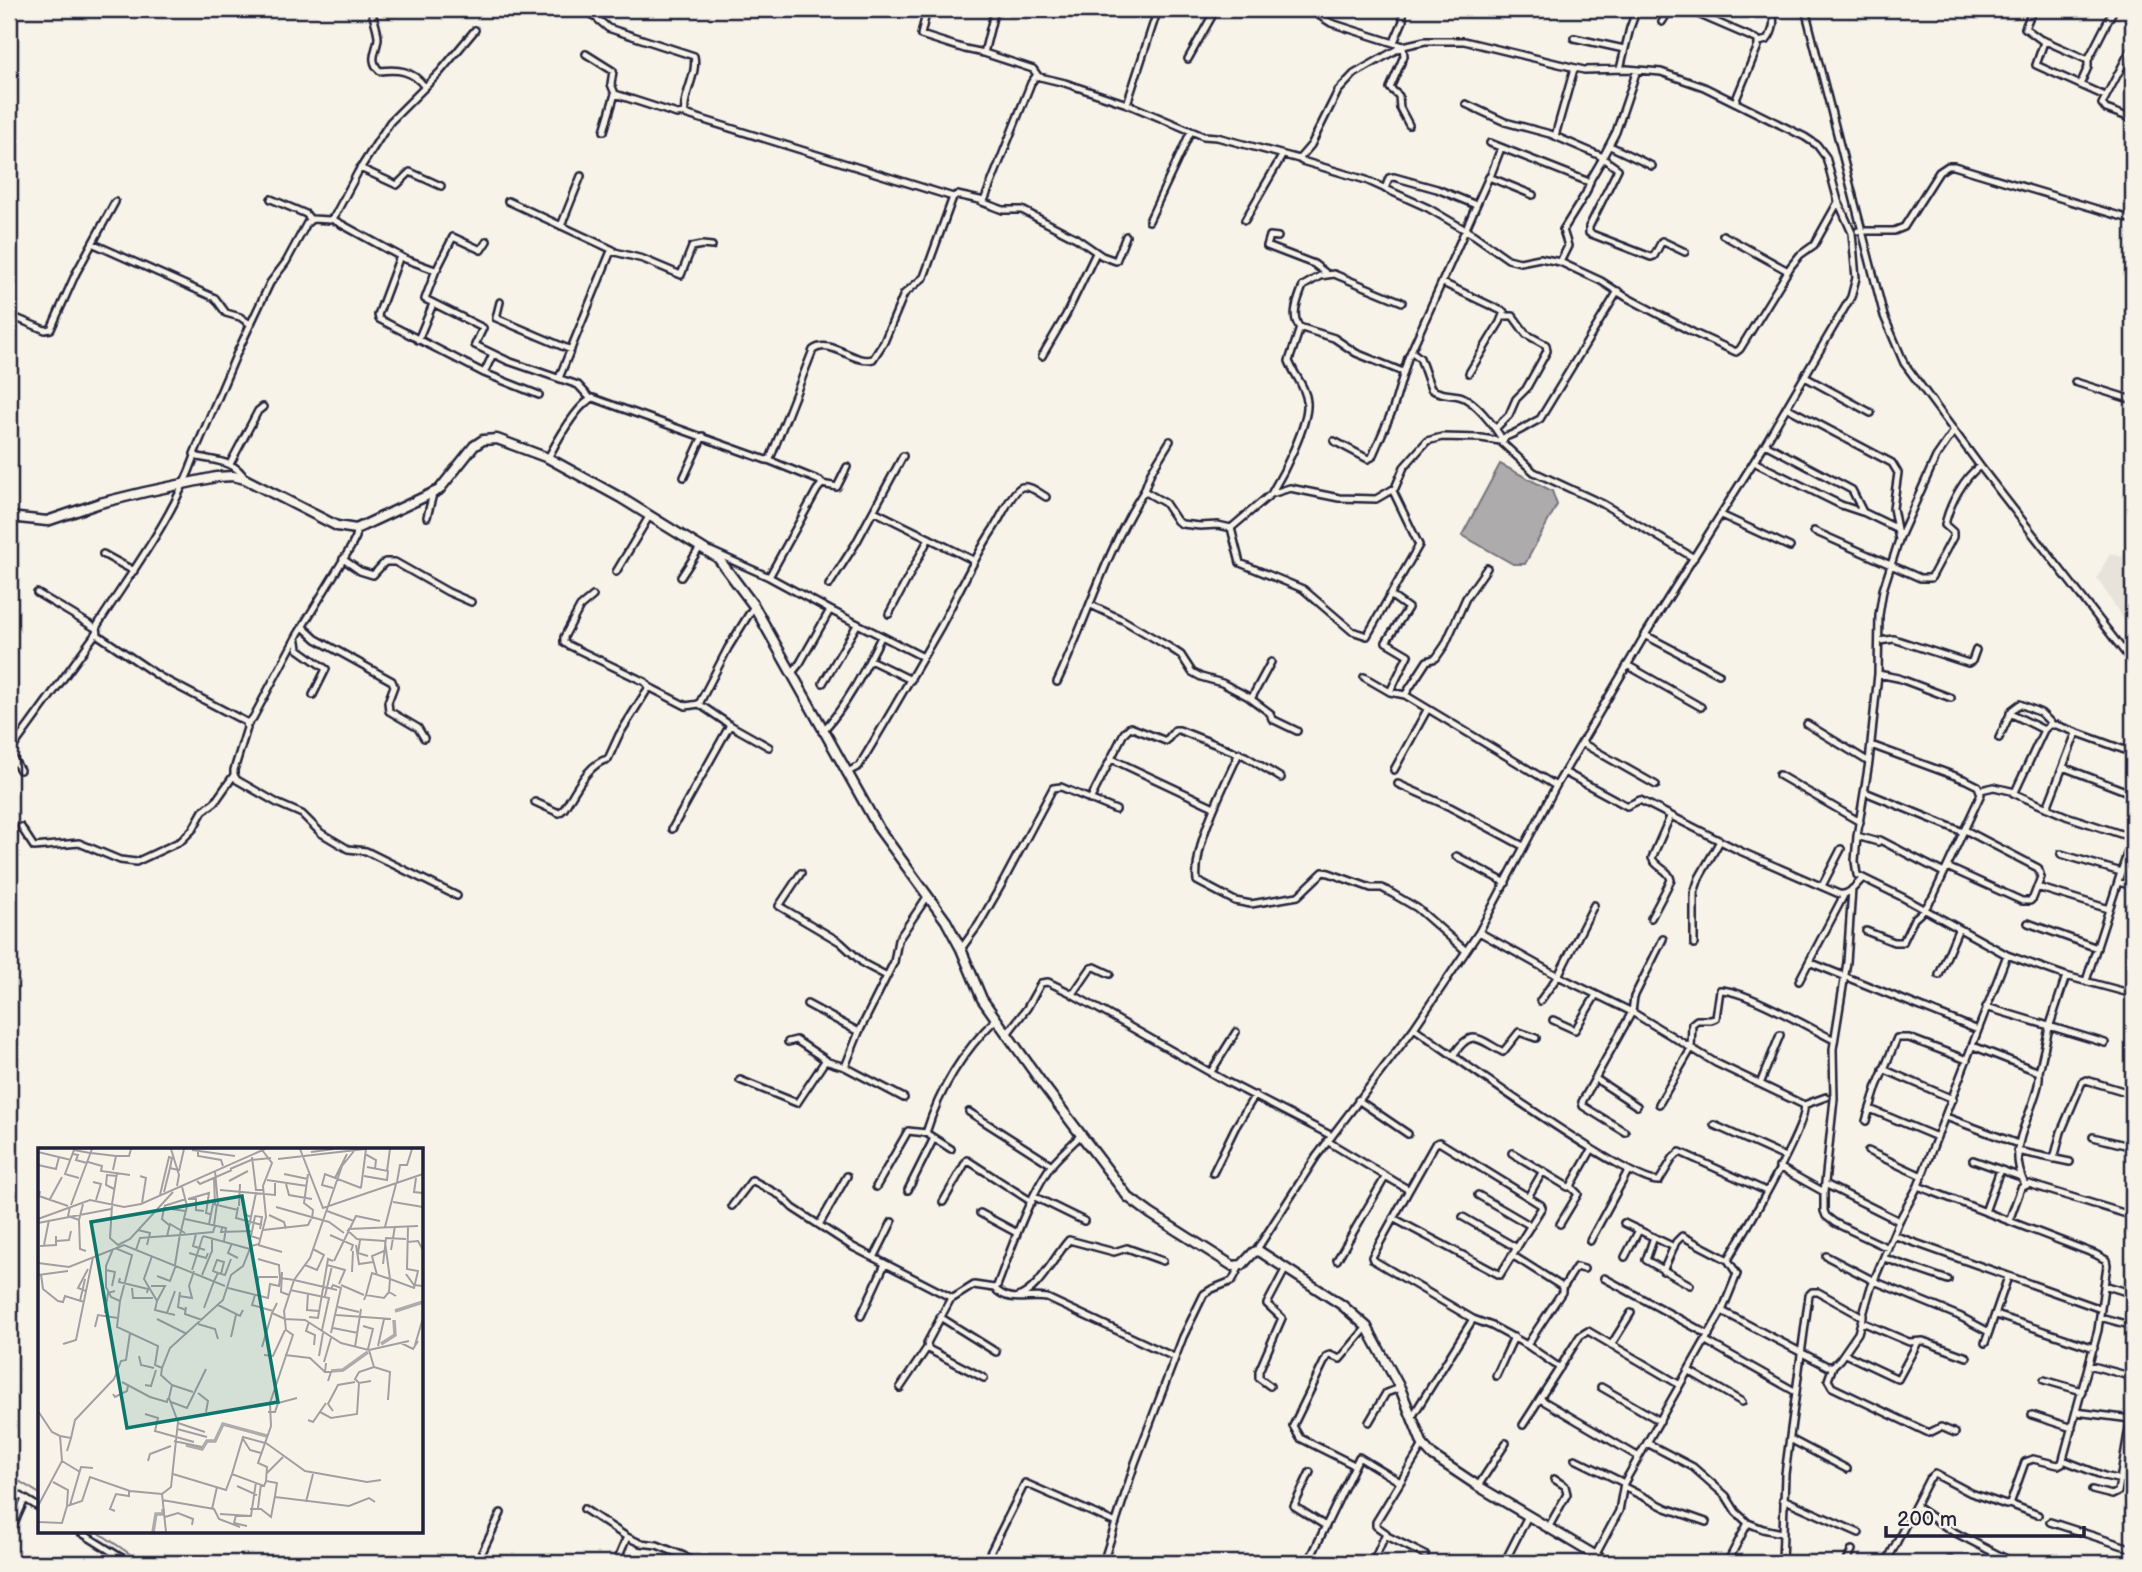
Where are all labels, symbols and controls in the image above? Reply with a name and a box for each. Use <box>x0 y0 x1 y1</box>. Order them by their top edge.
inset map <box>38 1148 424 1534</box>
scale bar <box>1886 1495 2084 1539</box>
text: 200 m <box>1897 1507 1957 1532</box>

